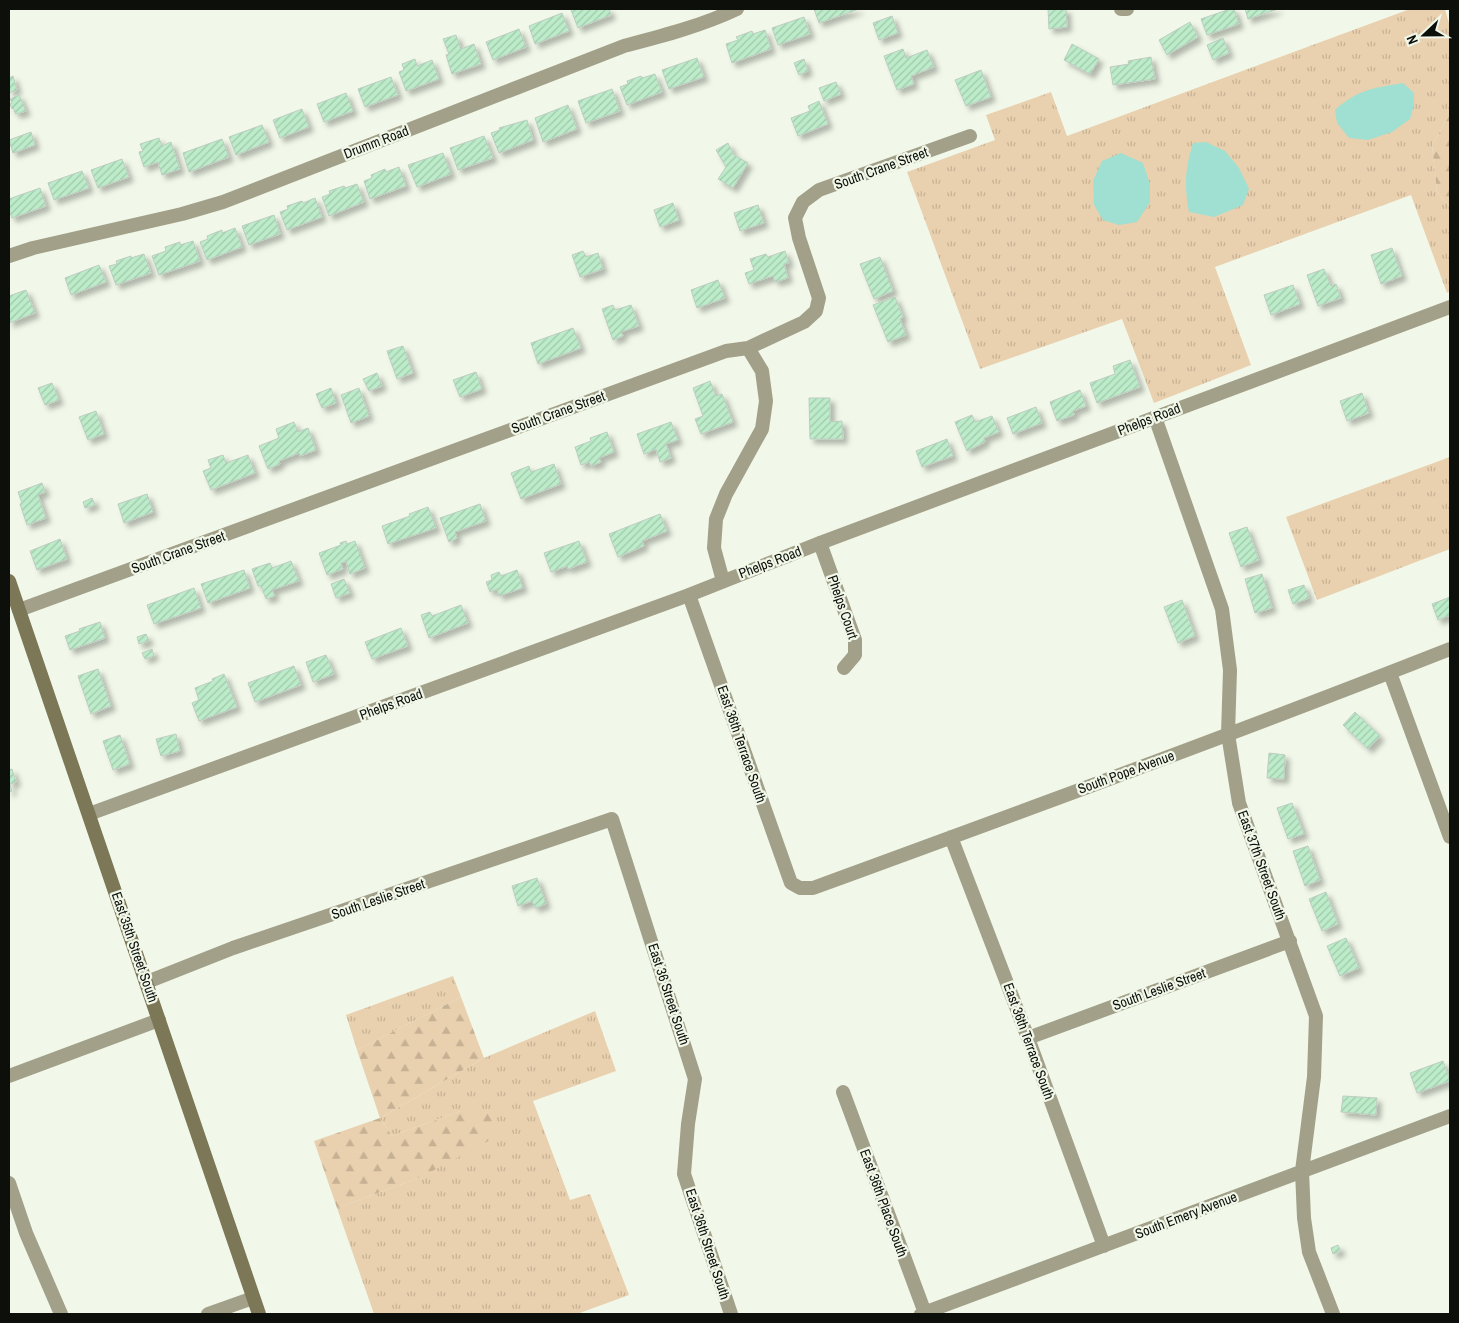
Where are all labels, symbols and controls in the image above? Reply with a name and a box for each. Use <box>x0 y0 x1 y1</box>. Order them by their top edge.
north arrow <box>1399 10 1449 60</box>
text: N <box>1402 33 1422 47</box>
street label: Drumm Road <box>341 121 411 163</box>
street label: South Crane Street <box>832 143 930 193</box>
street label: South Crane Street <box>509 387 607 437</box>
street label: Phelps Road <box>1115 399 1183 439</box>
street label: South Crane Street <box>129 527 227 577</box>
street label: Phelps Road <box>736 542 804 582</box>
street label: Phelps Court <box>824 573 862 641</box>
street label: East 36th Terrace South <box>713 683 771 805</box>
street label: Phelps Road <box>357 684 425 724</box>
street label: South Pope Avenue <box>1075 746 1177 798</box>
street label: East 37th Street South <box>1234 808 1290 922</box>
street label: South Leslie Street <box>329 875 427 923</box>
street label: East 35th Street South <box>108 889 162 1005</box>
street label: East 36 Street South <box>644 941 694 1047</box>
street label: South Leslie Street <box>1110 964 1208 1014</box>
street label: East 36th Terrace South <box>1000 980 1058 1102</box>
street label: East 36th Place South <box>856 1147 912 1259</box>
street label: East 36th Street South <box>682 1186 734 1302</box>
street label: South Emery Avenue <box>1133 1187 1239 1243</box>

